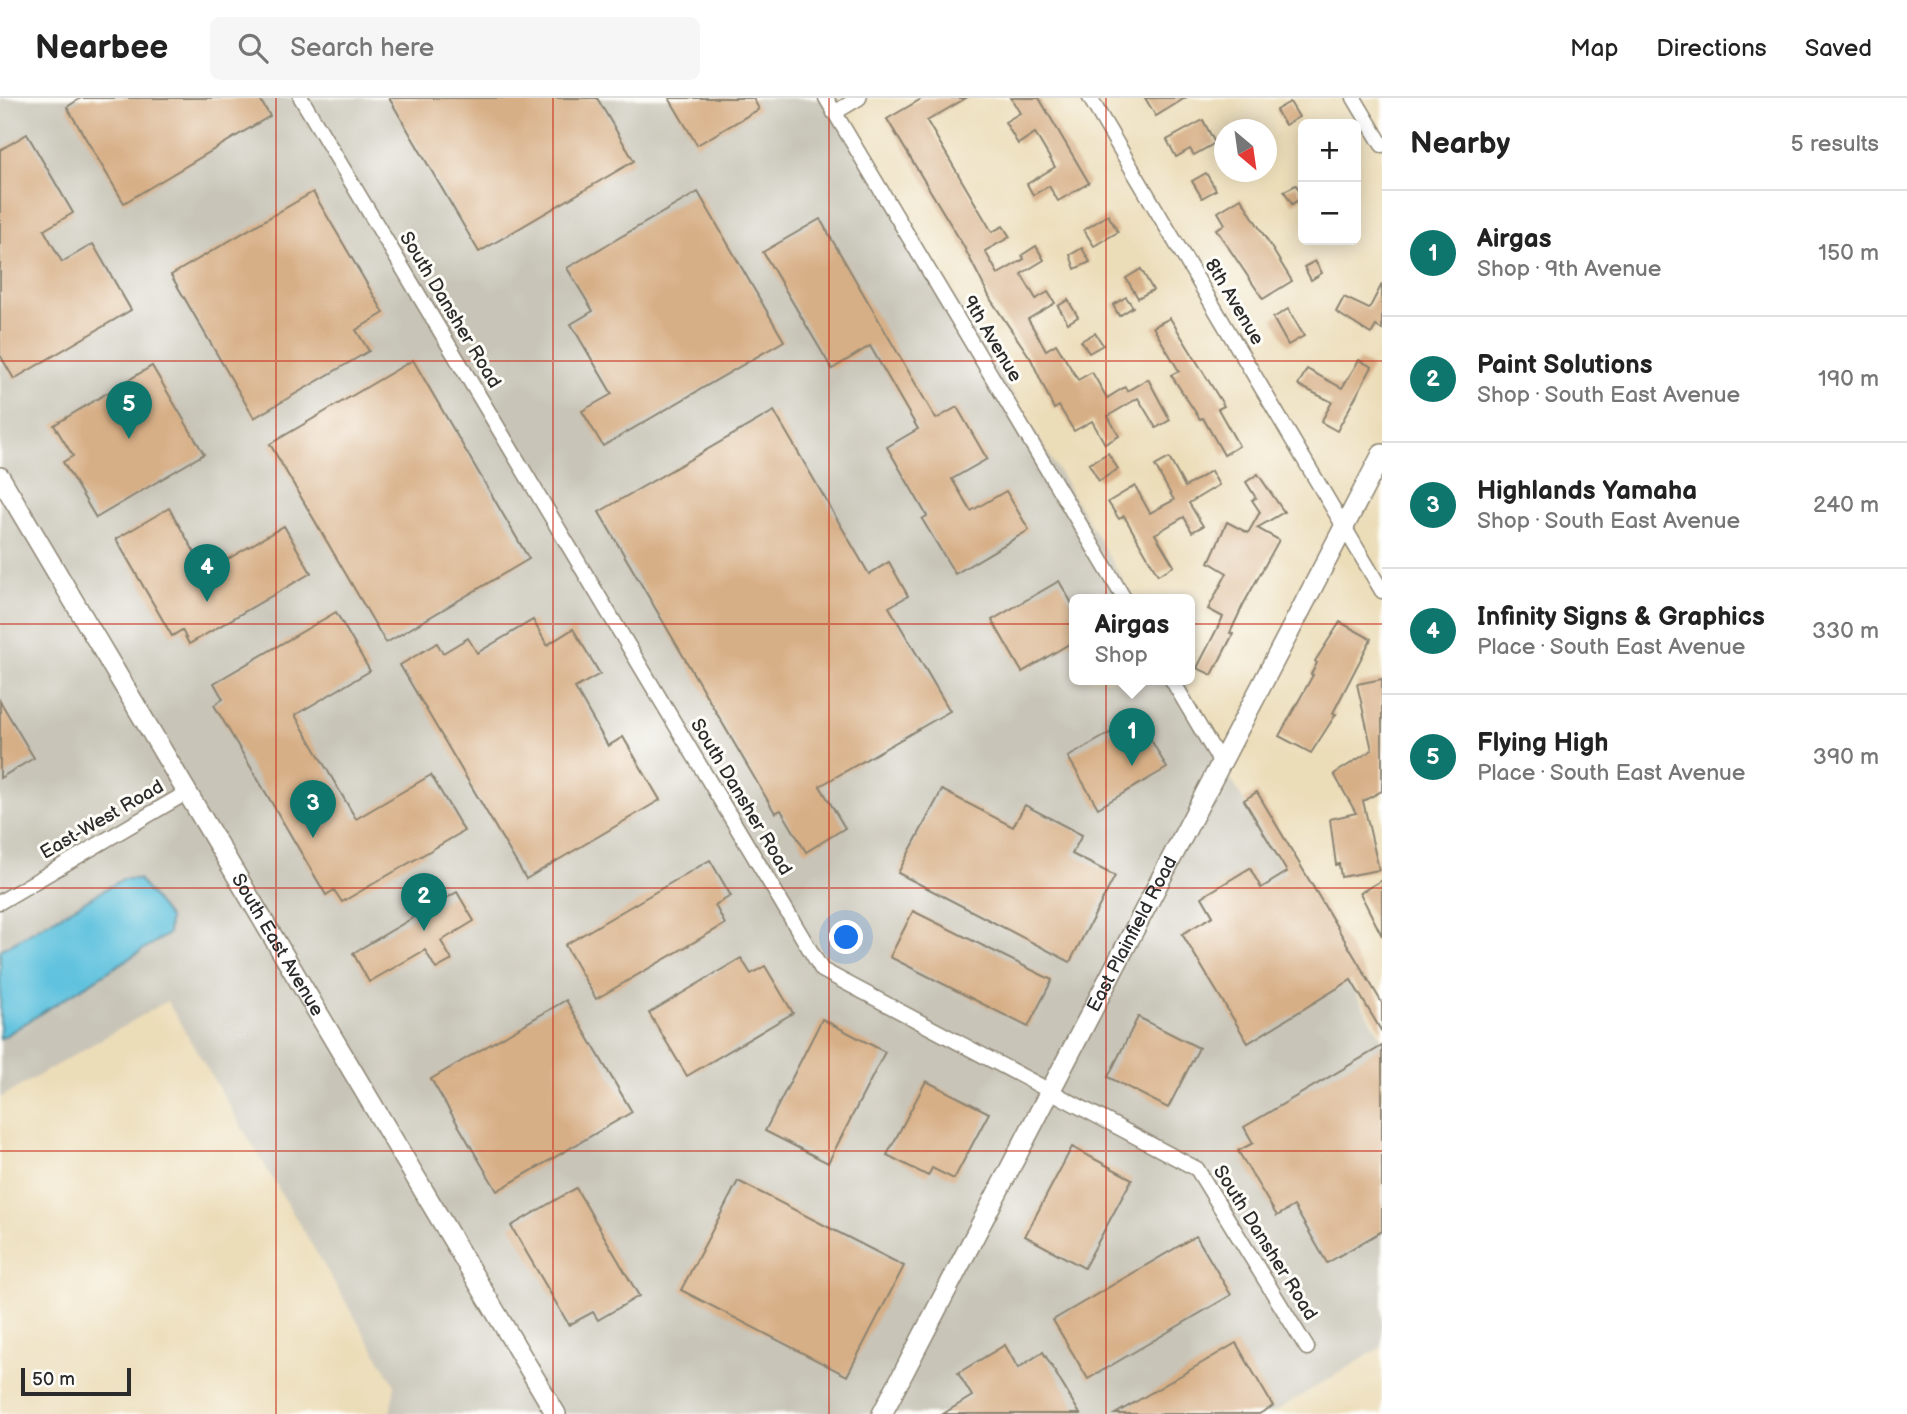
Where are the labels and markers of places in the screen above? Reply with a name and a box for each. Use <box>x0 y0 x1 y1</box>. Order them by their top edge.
pin: 5 <box>106 381 152 439</box>
pin: 4 <box>184 544 230 602</box>
pin: 1 <box>1109 708 1155 766</box>
pin: 3 <box>290 780 336 838</box>
pin: 2 <box>401 873 447 931</box>

